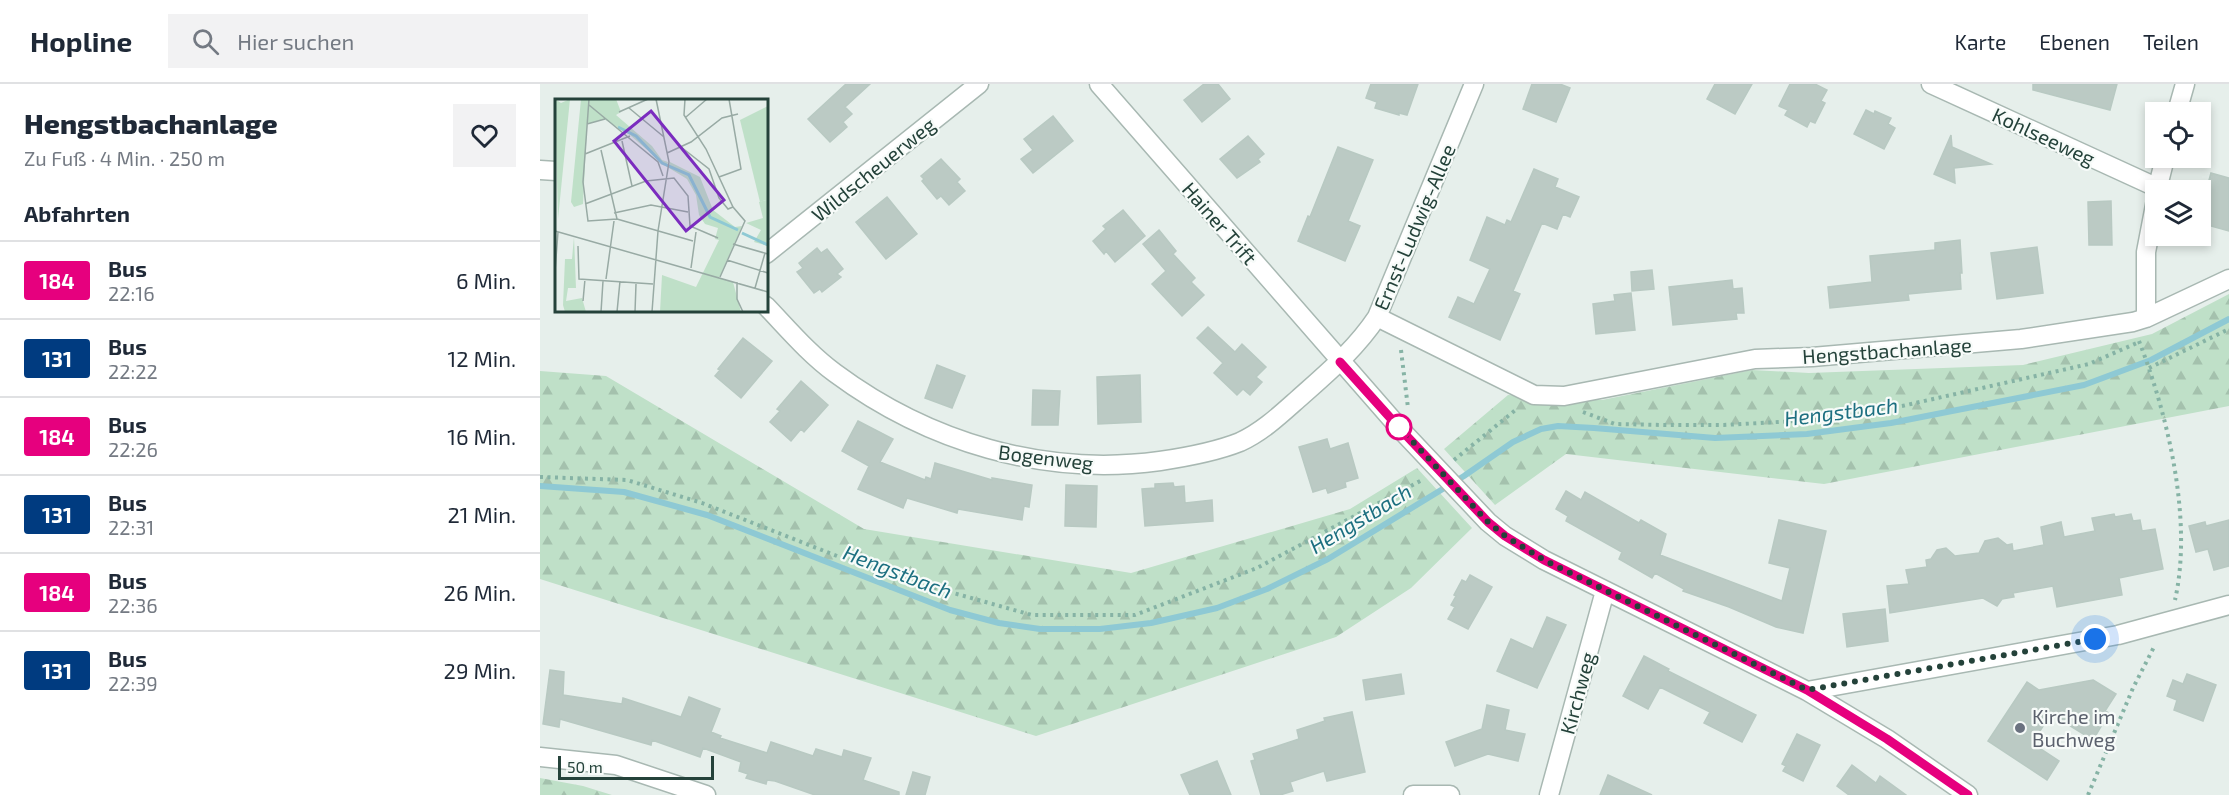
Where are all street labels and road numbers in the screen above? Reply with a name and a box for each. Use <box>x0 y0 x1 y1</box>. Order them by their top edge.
street label: Kohlseeweg <box>1989 102 2099 170</box>
street label: Wildscheuerweg <box>806 112 940 226</box>
street label: Ernst-Ludwig-Allee <box>1368 140 1460 314</box>
street label: Hainer Trift <box>1178 177 1263 269</box>
street label: Hengstbachanlage <box>1801 332 1973 368</box>
street label: Bogenweg <box>997 439 1095 475</box>
street label: Kirchweg <box>1555 649 1599 737</box>

